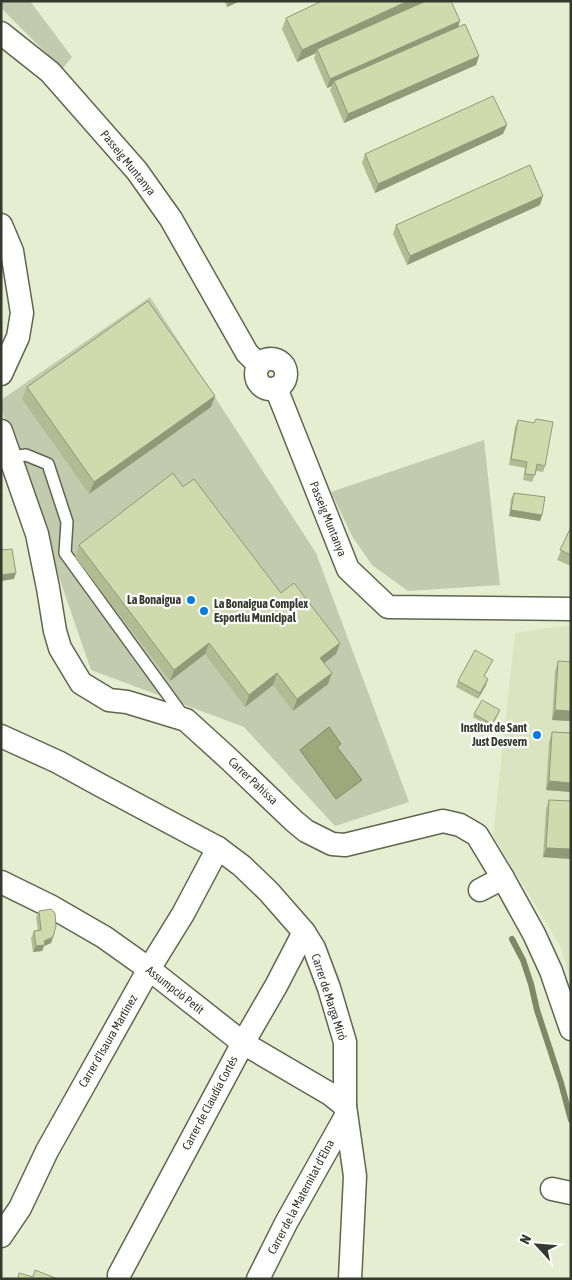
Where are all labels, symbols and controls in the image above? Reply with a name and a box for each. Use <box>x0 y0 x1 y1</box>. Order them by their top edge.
street label: Passeig Muntanya <box>98 128 158 198</box>
street label: Passeig Muntanya <box>307 479 349 559</box>
place label: La Bonaigua <box>127 593 181 607</box>
marker: La Bonaigua <box>185 594 197 606</box>
place label: La Bonaigua Complex Esportiu Municipal <box>214 597 308 625</box>
marker: La Bonaigua Complex Esportiu Municipal <box>198 605 210 617</box>
place label: Institut de Sant Just Desvern <box>461 721 528 749</box>
marker: Institut de Sant Just Desvern <box>531 729 543 741</box>
street label: Carrer Pahissa <box>225 755 281 807</box>
street label: Carrer de Marga Miró <box>308 952 350 1042</box>
street label: Assumpció Petit <box>143 963 207 1017</box>
street label: Carrer d'Isaura Martínez <box>76 992 140 1090</box>
street label: Carrer de Claudia Cortés <box>179 1054 241 1152</box>
street label: Carrer de la Maternitat d'Elna <box>265 1137 337 1257</box>
north arrow <box>512 1220 562 1270</box>
text: N <box>516 1232 534 1247</box>

